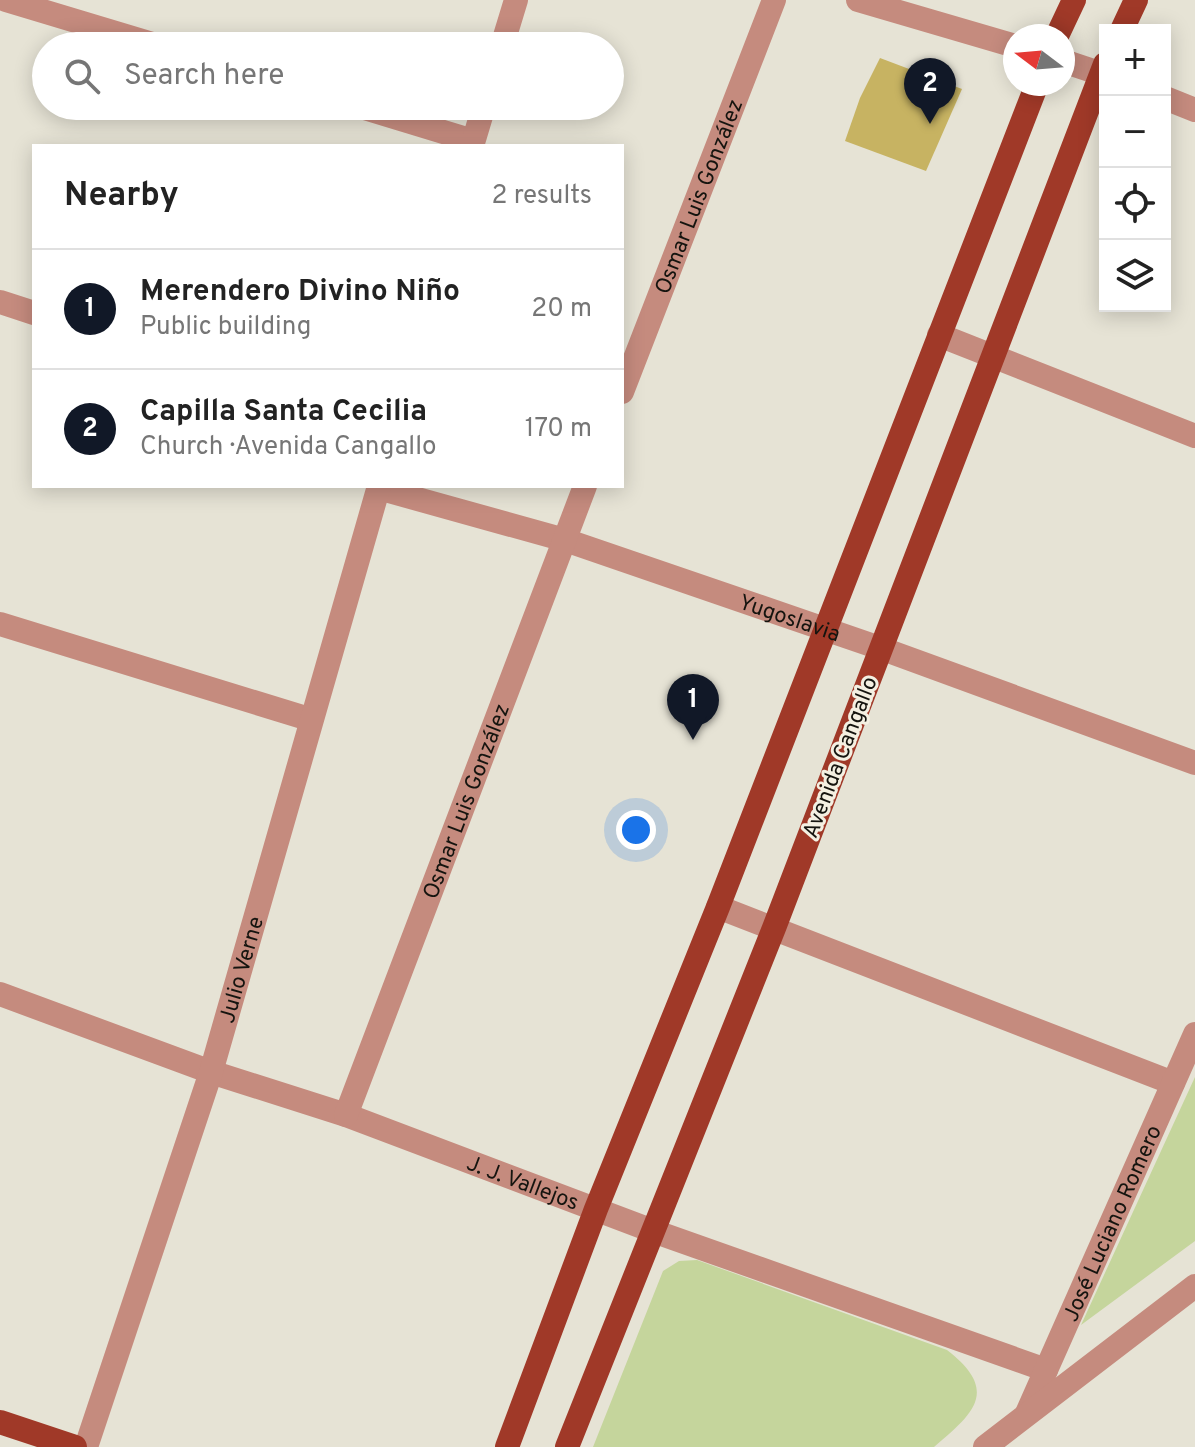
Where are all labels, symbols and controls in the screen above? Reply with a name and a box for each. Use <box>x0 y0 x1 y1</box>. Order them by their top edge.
north arrow <box>1003 24 1075 96</box>
map controls <box>1099 24 1171 312</box>
button: + <box>1099 24 1171 96</box>
search box <box>32 32 624 120</box>
icon: search <box>60 54 104 98</box>
text: Search here <box>124 58 284 95</box>
pin: 2 <box>904 58 956 124</box>
street label: Osmar Luis González <box>650 96 750 298</box>
button: − <box>1099 96 1171 168</box>
button: locate <box>1099 168 1171 240</box>
text: Nearby <box>64 175 179 218</box>
text: 2 results <box>492 180 592 213</box>
button: layers <box>1099 240 1171 312</box>
text: Merendero Divino Niño <box>140 274 460 311</box>
text: 1 <box>85 293 95 326</box>
text: 20 m <box>531 293 592 326</box>
text: Public building <box>140 311 311 344</box>
text: Capilla Santa Cecilia <box>140 394 427 431</box>
text: 2 <box>82 413 98 446</box>
text: 170 m <box>525 413 592 446</box>
text: Church · Avenida Cangallo <box>140 431 436 464</box>
street label: Yugoslavia <box>735 590 843 649</box>
street label: Avenida Cangallo <box>798 673 885 842</box>
pin: 1 <box>667 674 719 740</box>
street label: Osmar Luis González <box>418 700 517 903</box>
your location <box>616 810 656 850</box>
street label: Julio Verne <box>215 914 271 1027</box>
street label: José Luciano Romero <box>1058 1121 1169 1326</box>
street label: J. J. Vallejos <box>462 1151 582 1218</box>

